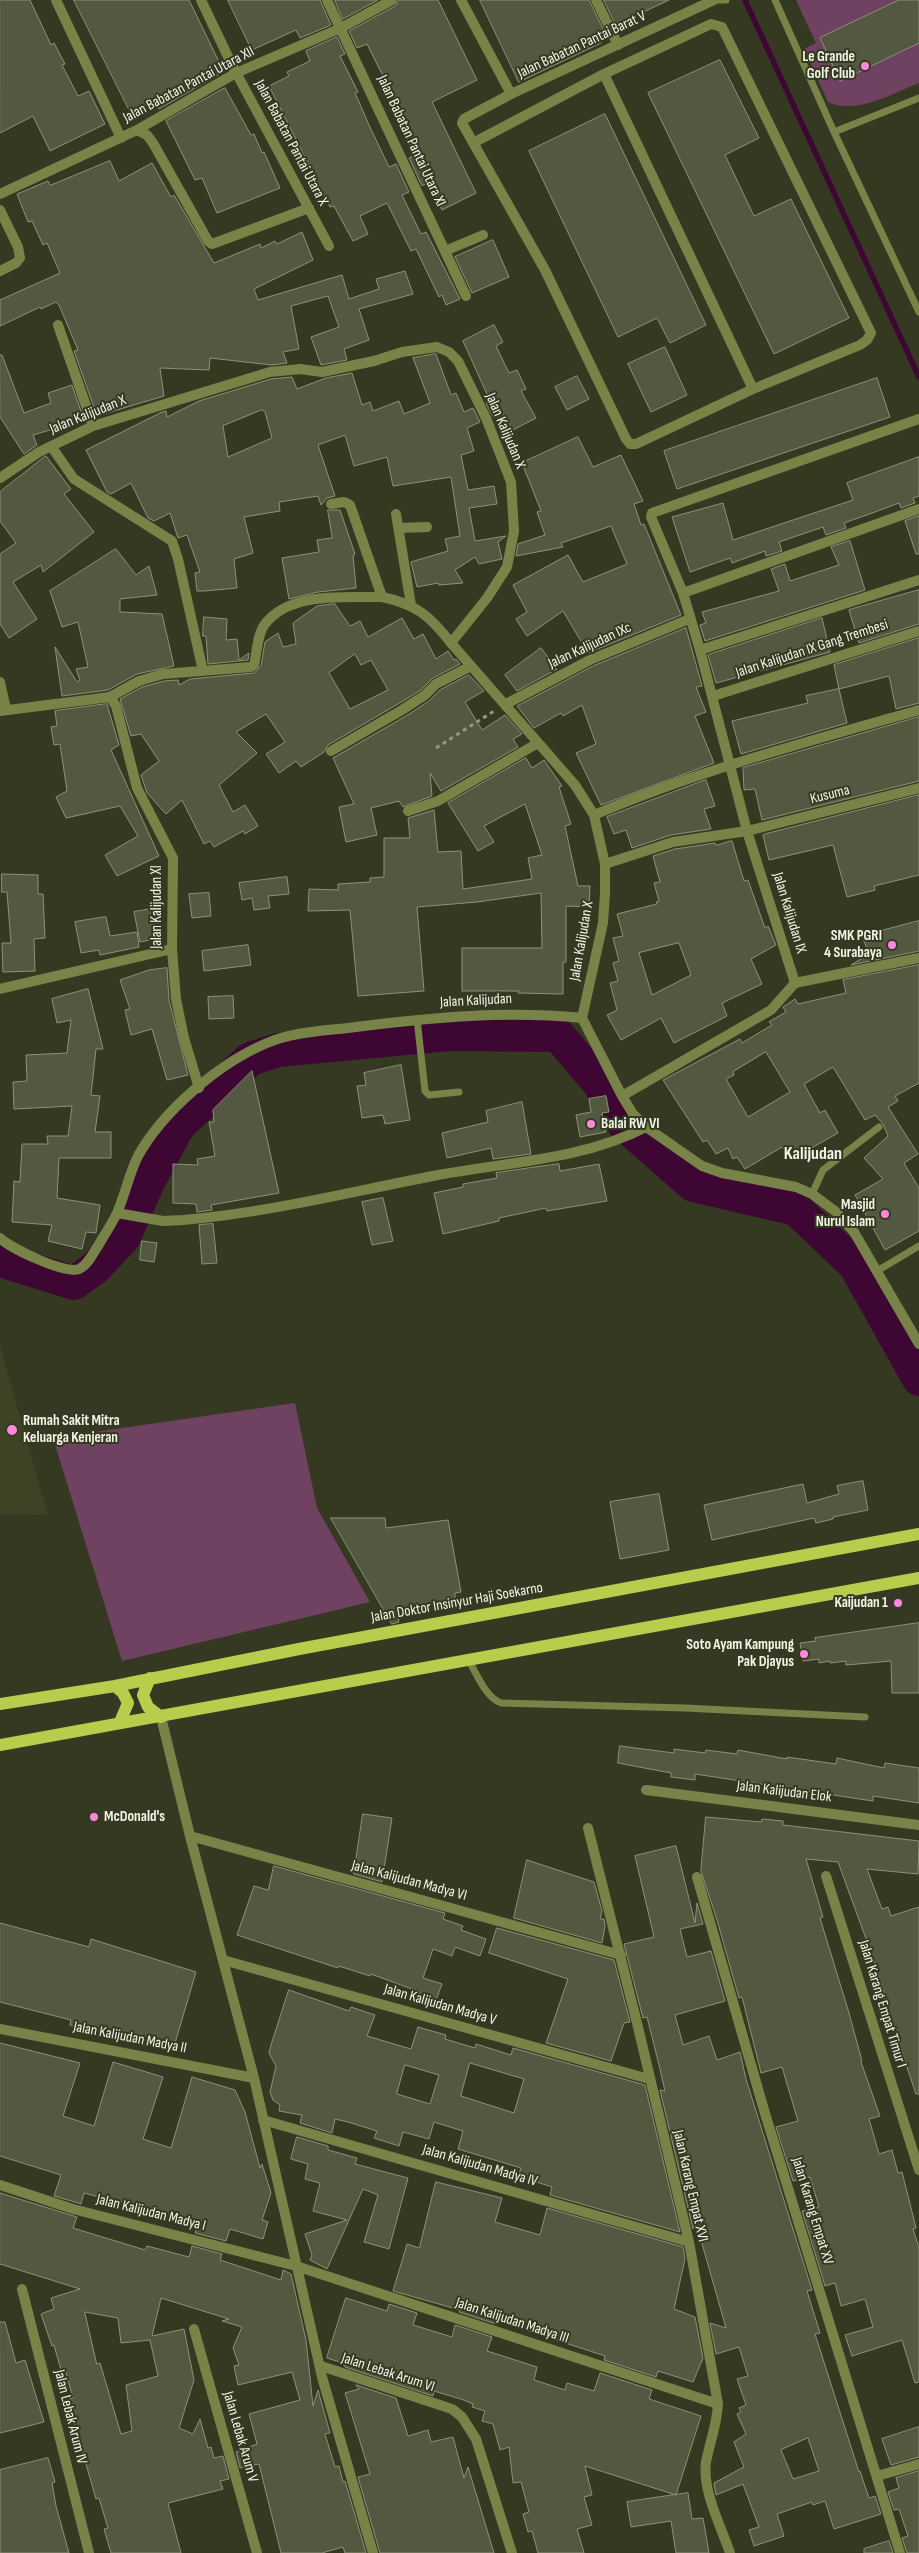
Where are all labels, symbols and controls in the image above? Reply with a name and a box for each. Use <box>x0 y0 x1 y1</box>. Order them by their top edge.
street label: Jalan Babatan Pantai Barat V <box>515 7 649 83</box>
street label: Jalan Babatan Pantai Utara XII <box>120 43 258 127</box>
place label: Le Grande Golf Club <box>802 48 855 83</box>
marker: Le Grande Golf Club <box>859 60 871 72</box>
street label: Jalan Babatan Pantai Utara XI <box>373 72 449 210</box>
street label: Jalan Babatan Pantai Utara X <box>250 77 332 209</box>
street label: Jalan Kalijudan X <box>481 390 529 472</box>
street label: Jalan Kalijudan X <box>47 392 129 438</box>
street label: Jalan Kalijudan IX Gang Trembesi <box>733 616 891 682</box>
street label: Jalan Kalijudan IXc <box>546 619 634 673</box>
street label: Kusuma <box>808 781 852 809</box>
street label: Jalan Kalijudan XI <box>148 865 166 949</box>
street label: Jalan Kalijudan IX <box>768 870 810 956</box>
street label: Jalan Kalijudan X <box>566 900 598 982</box>
place label: SMK PGRI 4 Surabaya <box>824 927 882 962</box>
marker: SMK PGRI 4 Surabaya <box>886 939 898 951</box>
street label: Jalan Kalijudan <box>440 990 512 1012</box>
place label: Balai RW VI <box>601 1115 660 1133</box>
marker: Balai RW VI <box>585 1118 597 1130</box>
district label: Kalijudan <box>784 1143 842 1165</box>
place label: Masjid Nurul Islam <box>816 1196 875 1231</box>
marker: Masjid Nurul Islam <box>879 1208 891 1220</box>
place label: Rumah Sakit Mitra Keluarga Kenjeran <box>23 1412 120 1447</box>
marker: Rumah Sakit Mitra Keluarga Kenjeran <box>5 1423 19 1437</box>
street label: Jalan Doktor Insinyur Haji Soekarno <box>370 1579 544 1627</box>
place label: Kaijudan 1 <box>834 1594 888 1612</box>
marker: Kaijudan 1 <box>892 1597 904 1609</box>
place label: Soto Ayam Kampung Pak Djayus <box>686 1636 794 1671</box>
marker: Soto Ayam Kampung Pak Djayus <box>798 1648 810 1660</box>
street label: Jalan Kalijudan Elok <box>736 1777 832 1807</box>
place label: McDonald's <box>104 1808 165 1826</box>
marker: McDonald's <box>88 1811 100 1823</box>
street label: Jalan Kalijudan Madya VI <box>349 1857 469 1905</box>
street label: Jalan Karang Empat Timur I <box>854 1938 910 2070</box>
street label: Jalan Kalijudan Madya V <box>382 1980 498 2030</box>
street label: Jalan Kalijudan Madya II <box>72 2018 188 2058</box>
street label: Jalan Karang Empat XVI <box>668 2128 712 2244</box>
street label: Jalan Kalijudan Madya IV <box>420 2141 540 2191</box>
street label: Jalan Karang Empat XV <box>787 2155 837 2267</box>
street label: Jalan Kalijudan Madya I <box>94 2191 208 2235</box>
street label: Jalan Kalijudan Madya III <box>453 2294 571 2348</box>
street label: Jalan Lebak Arum VI <box>339 2349 437 2397</box>
street label: Jalan Lebak Arum IV <box>50 2368 90 2466</box>
street label: Jalan Lebak Arum V <box>218 2389 262 2485</box>

